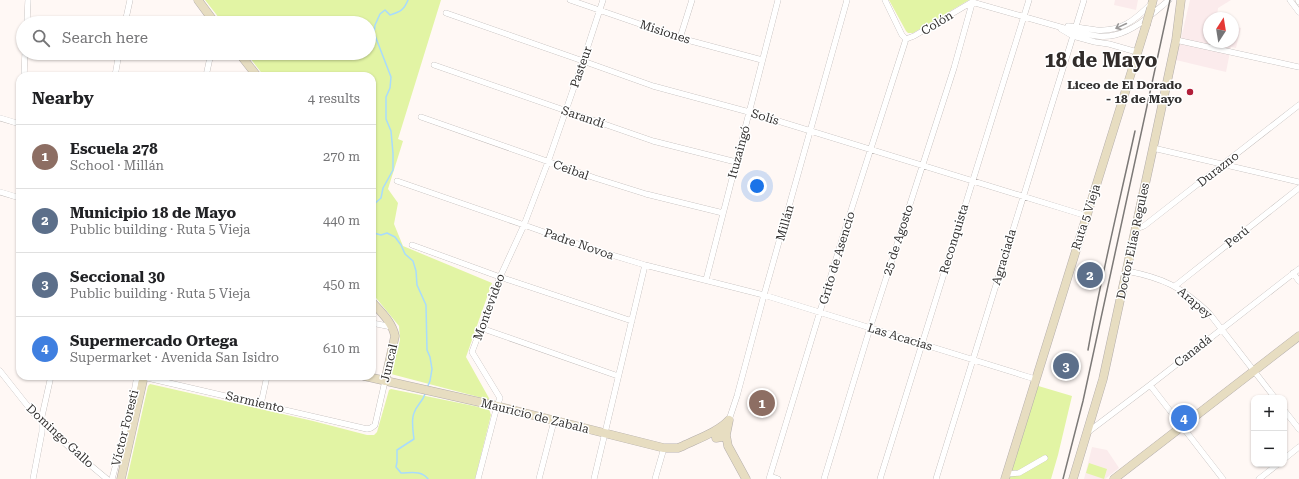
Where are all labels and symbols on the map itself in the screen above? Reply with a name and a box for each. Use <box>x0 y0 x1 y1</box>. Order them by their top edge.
street label: Colón <box>918 8 956 38</box>
north arrow <box>1203 12 1239 48</box>
street label: Misiones <box>638 17 692 47</box>
one-way arrow <box>1116 23 1128 30</box>
street label: Pasteur <box>567 44 595 90</box>
district label: 18 de Mayo <box>1045 48 1157 72</box>
place label: Liceo de El Dorado - 18 de Mayo <box>1067 78 1182 106</box>
marker: Liceo de El Dorado - 18 de Mayo <box>1185 87 1195 97</box>
street label: Sarandí <box>560 103 607 131</box>
street label: Solís <box>749 106 781 128</box>
street label: Ituzaingó <box>725 124 753 180</box>
street label: Durazno <box>1194 148 1242 190</box>
street label: Ceibal <box>551 157 591 183</box>
your location <box>747 176 767 196</box>
street label: Doctor Elías Regules <box>1114 181 1152 300</box>
street label: Ruta 5 Vieja <box>1069 182 1103 252</box>
street label: Reconquista <box>937 202 971 276</box>
street label: Millán <box>773 203 797 243</box>
street label: 25 de Agosto <box>880 203 916 277</box>
street label: Grito de Asencio <box>816 210 858 306</box>
street label: Perú <box>1222 223 1252 251</box>
street label: Padre Novoa <box>542 226 616 263</box>
street label: Agraciada <box>989 227 1019 287</box>
pin: 2 <box>1077 260 1103 290</box>
street label: Montevideo <box>470 272 508 342</box>
street label: Arapey <box>1175 284 1216 322</box>
street label: Las Acacias <box>866 321 934 354</box>
street label: Canadá <box>1172 332 1215 370</box>
street label: Juncal <box>378 342 400 383</box>
pin: 3 <box>1053 351 1079 381</box>
street label: Víctor Foresti <box>109 388 141 468</box>
street label: Sarmiento <box>224 388 286 416</box>
pin: 1 <box>749 388 775 418</box>
street label: Mauricio de Zabala <box>480 396 591 436</box>
street label: Domingo Gallo <box>23 401 97 471</box>
pin: 4 <box>1171 403 1197 433</box>

